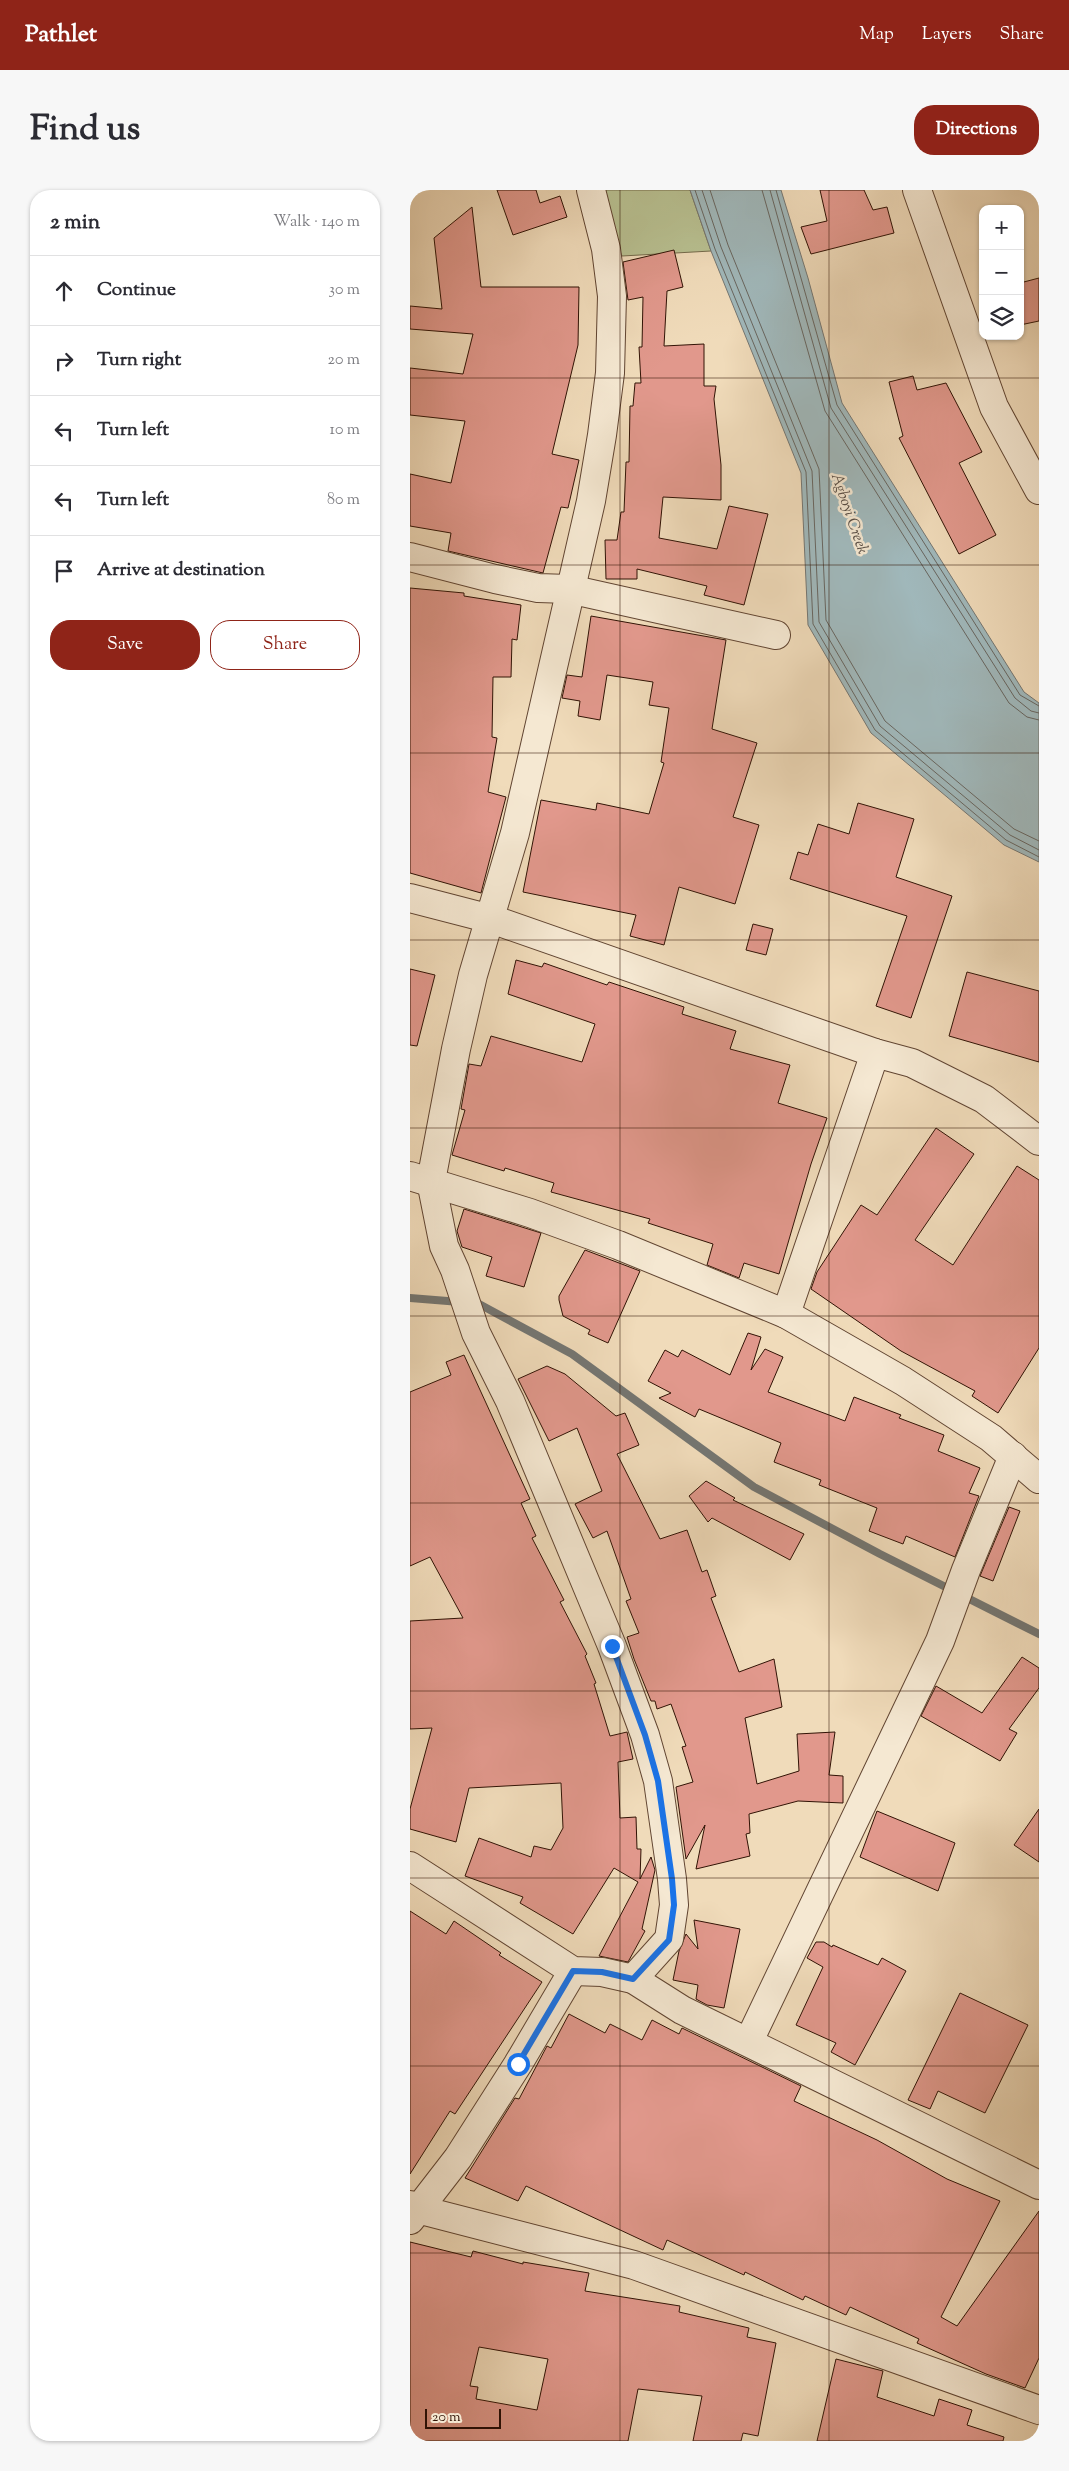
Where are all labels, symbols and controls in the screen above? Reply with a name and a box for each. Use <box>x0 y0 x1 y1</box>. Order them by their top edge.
text: Pathlet <box>25 18 97 52</box>
text: Map <box>859 22 894 48</box>
text: Layers <box>922 22 972 48</box>
text: Share <box>1000 22 1044 48</box>
text: Find us <box>30 105 140 156</box>
button: Directions <box>914 105 1039 155</box>
map controls <box>979 205 1024 340</box>
button: + <box>979 205 1024 250</box>
text: 2 min <box>50 208 100 238</box>
text: Walk · 140 m <box>273 211 360 234</box>
button: − <box>979 250 1024 295</box>
icon: ahead <box>50 277 78 305</box>
text: Continue <box>97 277 176 304</box>
text: 30 m <box>329 279 360 302</box>
button: layers <box>979 295 1024 340</box>
icon: right <box>50 347 78 375</box>
text: Turn right <box>97 347 181 374</box>
text: 20 m <box>327 349 360 372</box>
icon: left <box>50 417 78 445</box>
text: Turn left <box>97 417 169 444</box>
text: 10 m <box>330 419 360 442</box>
water label: Agboyi Creek <box>824 470 873 557</box>
icon: left <box>50 487 78 515</box>
text: Turn left <box>97 487 169 514</box>
text: 80 m <box>327 489 360 512</box>
icon: arrive <box>50 557 78 585</box>
text: Arrive at destination <box>97 557 265 584</box>
button: Save <box>50 620 200 670</box>
button: Share <box>210 620 360 670</box>
route end <box>601 1635 624 1658</box>
route start <box>507 2053 530 2076</box>
scale bar <box>425 2406 501 2429</box>
text: 20 m <box>432 2408 461 2428</box>

